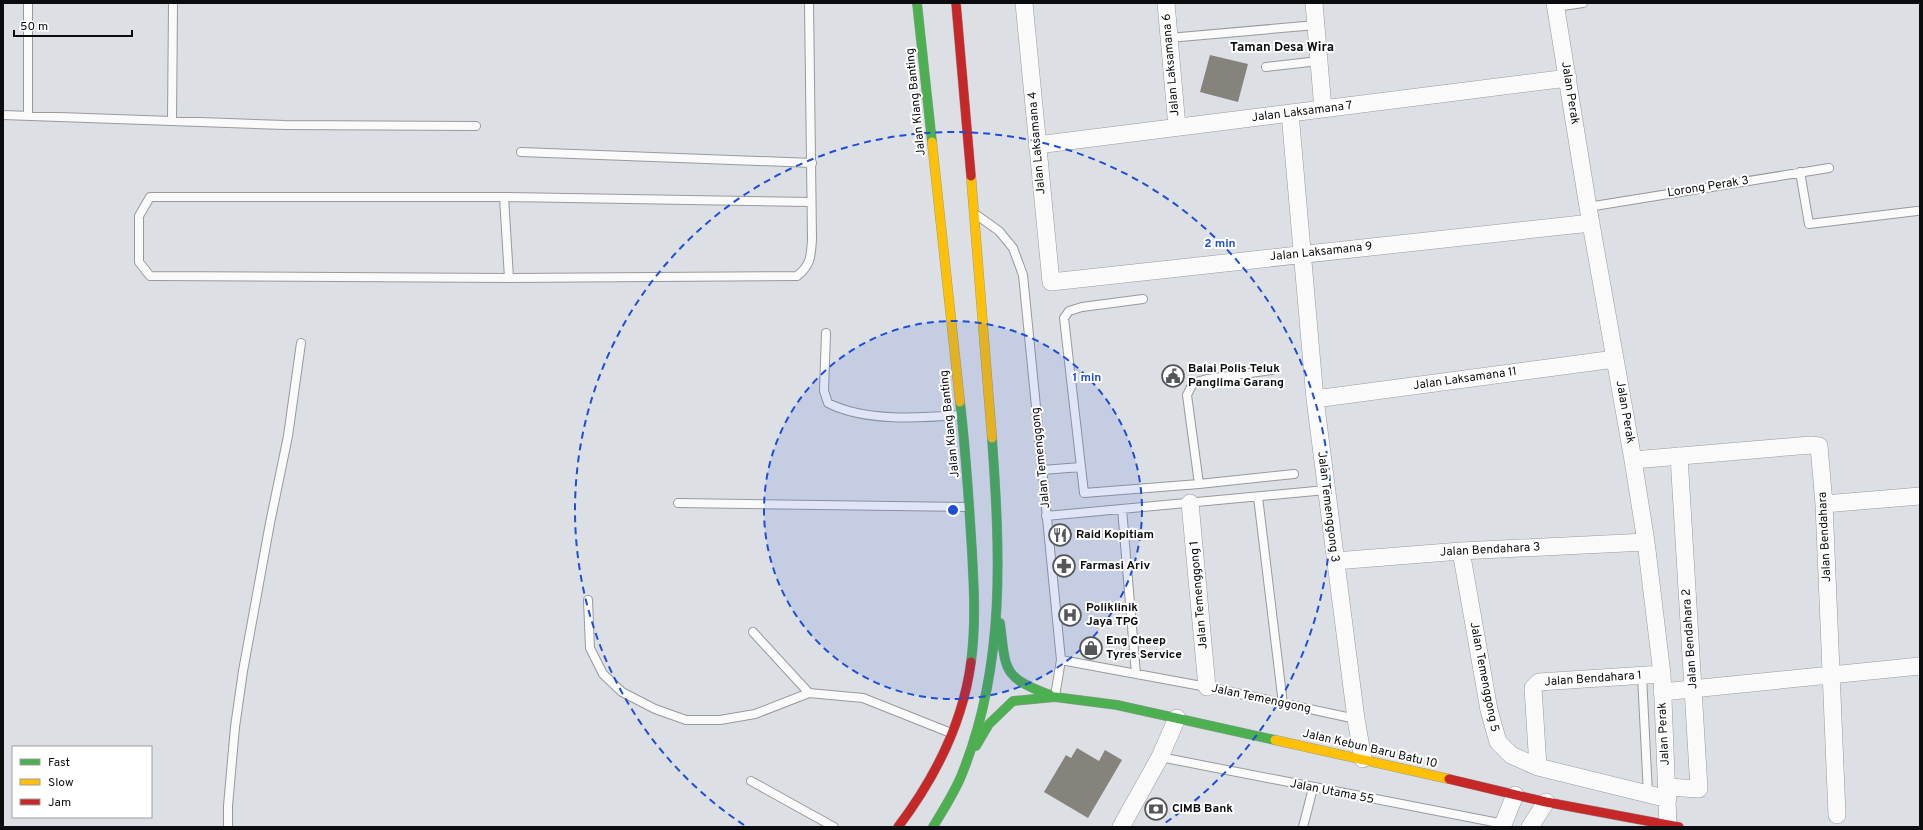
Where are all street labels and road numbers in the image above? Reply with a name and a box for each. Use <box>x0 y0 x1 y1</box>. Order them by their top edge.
street label: Jalan Laksamana 6 <box>1159 13 1183 117</box>
street label: Jalan Klang Banting <box>902 47 930 157</box>
street label: Jalan Perak <box>1557 60 1583 126</box>
street label: Jalan Laksamana 4 <box>1025 91 1049 195</box>
street label: Jalan Laksamana 7 <box>1251 98 1353 126</box>
street label: Lorong Perak 3 <box>1666 173 1750 201</box>
street label: Jalan Laksamana 9 <box>1269 239 1373 265</box>
street label: Jalan Laksamana 11 <box>1412 364 1518 394</box>
street label: Jalan Klang Banting <box>936 369 964 479</box>
street label: Jalan Perak <box>1612 379 1638 445</box>
street label: Jalan Temenggong <box>1028 407 1054 509</box>
street label: Jalan Temenggong 3 <box>1313 451 1343 563</box>
street label: Jalan Bendahara <box>1815 491 1835 583</box>
street label: Jalan Bendahara 3 <box>1439 539 1541 561</box>
street label: Jalan Temenggong 1 <box>1186 540 1212 650</box>
street label: Jalan Bendahara 2 <box>1679 588 1701 690</box>
street label: Jalan Temenggong 5 <box>1465 621 1503 733</box>
street label: Jalan Bendahara 1 <box>1544 668 1642 690</box>
street label: Jalan Temenggong <box>1210 681 1312 717</box>
street label: Jalan Perak <box>1654 702 1674 766</box>
street label: Jalan Kebun Baru Batu 10 <box>1301 726 1439 772</box>
street label: Jalan Utama 55 <box>1289 776 1375 808</box>

